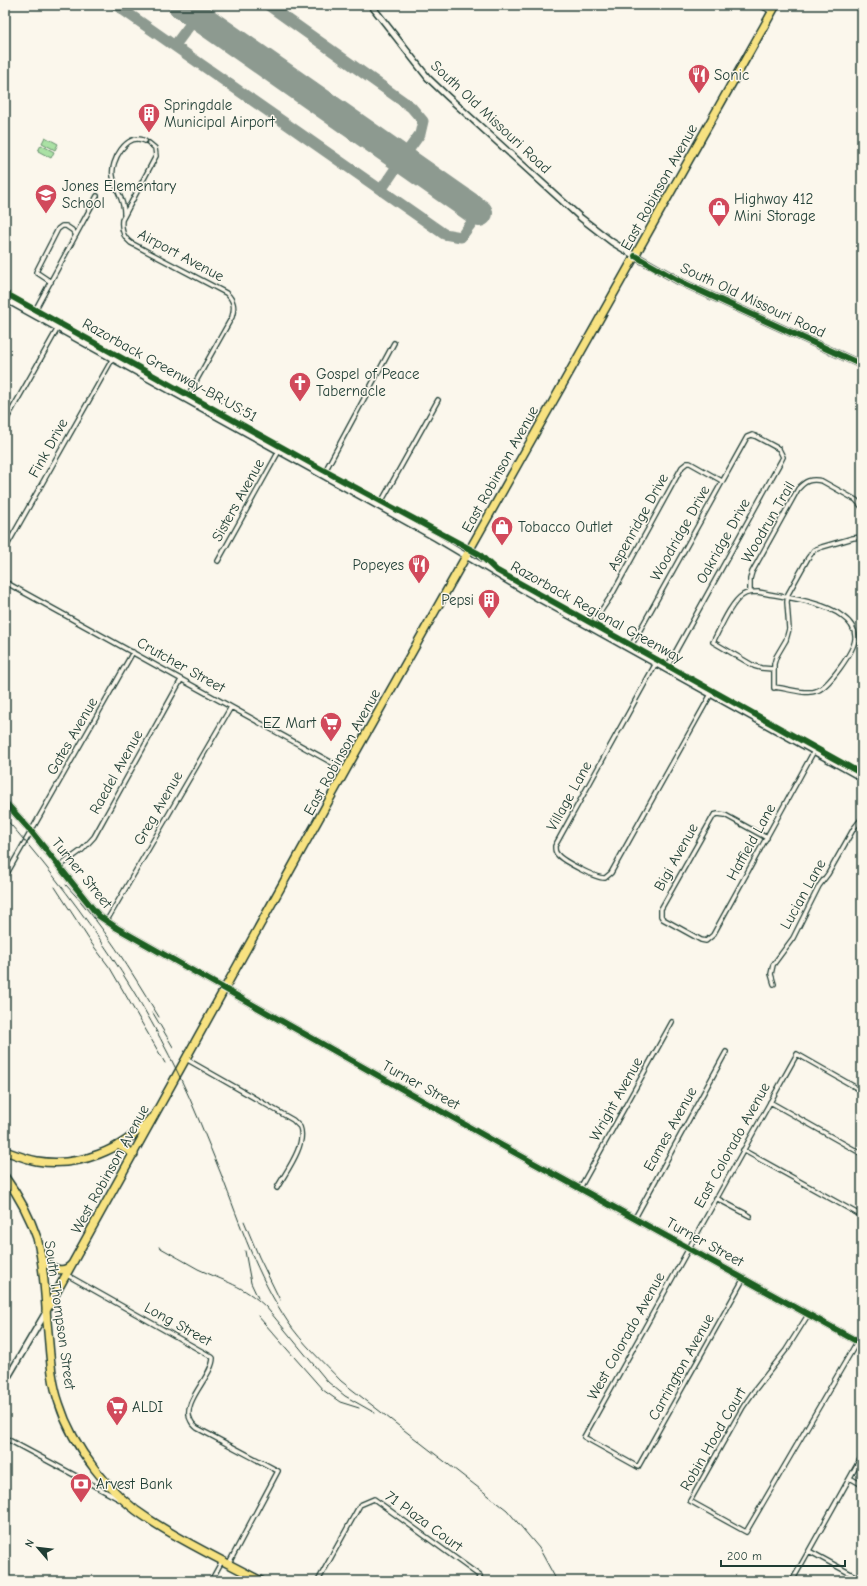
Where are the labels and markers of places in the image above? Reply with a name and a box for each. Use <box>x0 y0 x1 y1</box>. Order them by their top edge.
restaurant icon: Sonic <box>686 62 712 95</box>
place label: Sonic <box>714 66 749 84</box>
place label: Springdale Municipal Airport <box>164 96 276 131</box>
building icon: Springdale Municipal Airport <box>136 101 162 134</box>
place label: Jones Elementary School <box>62 177 176 212</box>
school or university icon: Jones Elementary School <box>33 182 59 215</box>
place label: Highway 412 Mini Storage <box>734 190 816 225</box>
shop icon: Highway 412 Mini Storage <box>706 195 732 228</box>
place label: Gospel of Peace Tabernacle <box>316 365 420 400</box>
church icon: Gospel of Peace Tabernacle <box>287 370 313 403</box>
shop icon: Tobacco Outlet <box>489 514 515 547</box>
place label: Tobacco Outlet <box>518 518 613 536</box>
restaurant icon: Popeyes <box>406 552 432 585</box>
place label: Popeyes <box>353 556 404 574</box>
building icon: Pepsi <box>476 587 502 620</box>
place label: Pepsi <box>441 591 474 609</box>
supermarket icon: EZ Mart <box>318 710 344 743</box>
place label: EZ Mart <box>263 714 317 732</box>
supermarket icon: ALDI <box>104 1394 130 1427</box>
place label: ALDI <box>132 1398 163 1416</box>
bank icon: Arvest Bank <box>68 1471 94 1504</box>
place label: Arvest Bank <box>96 1475 173 1493</box>

